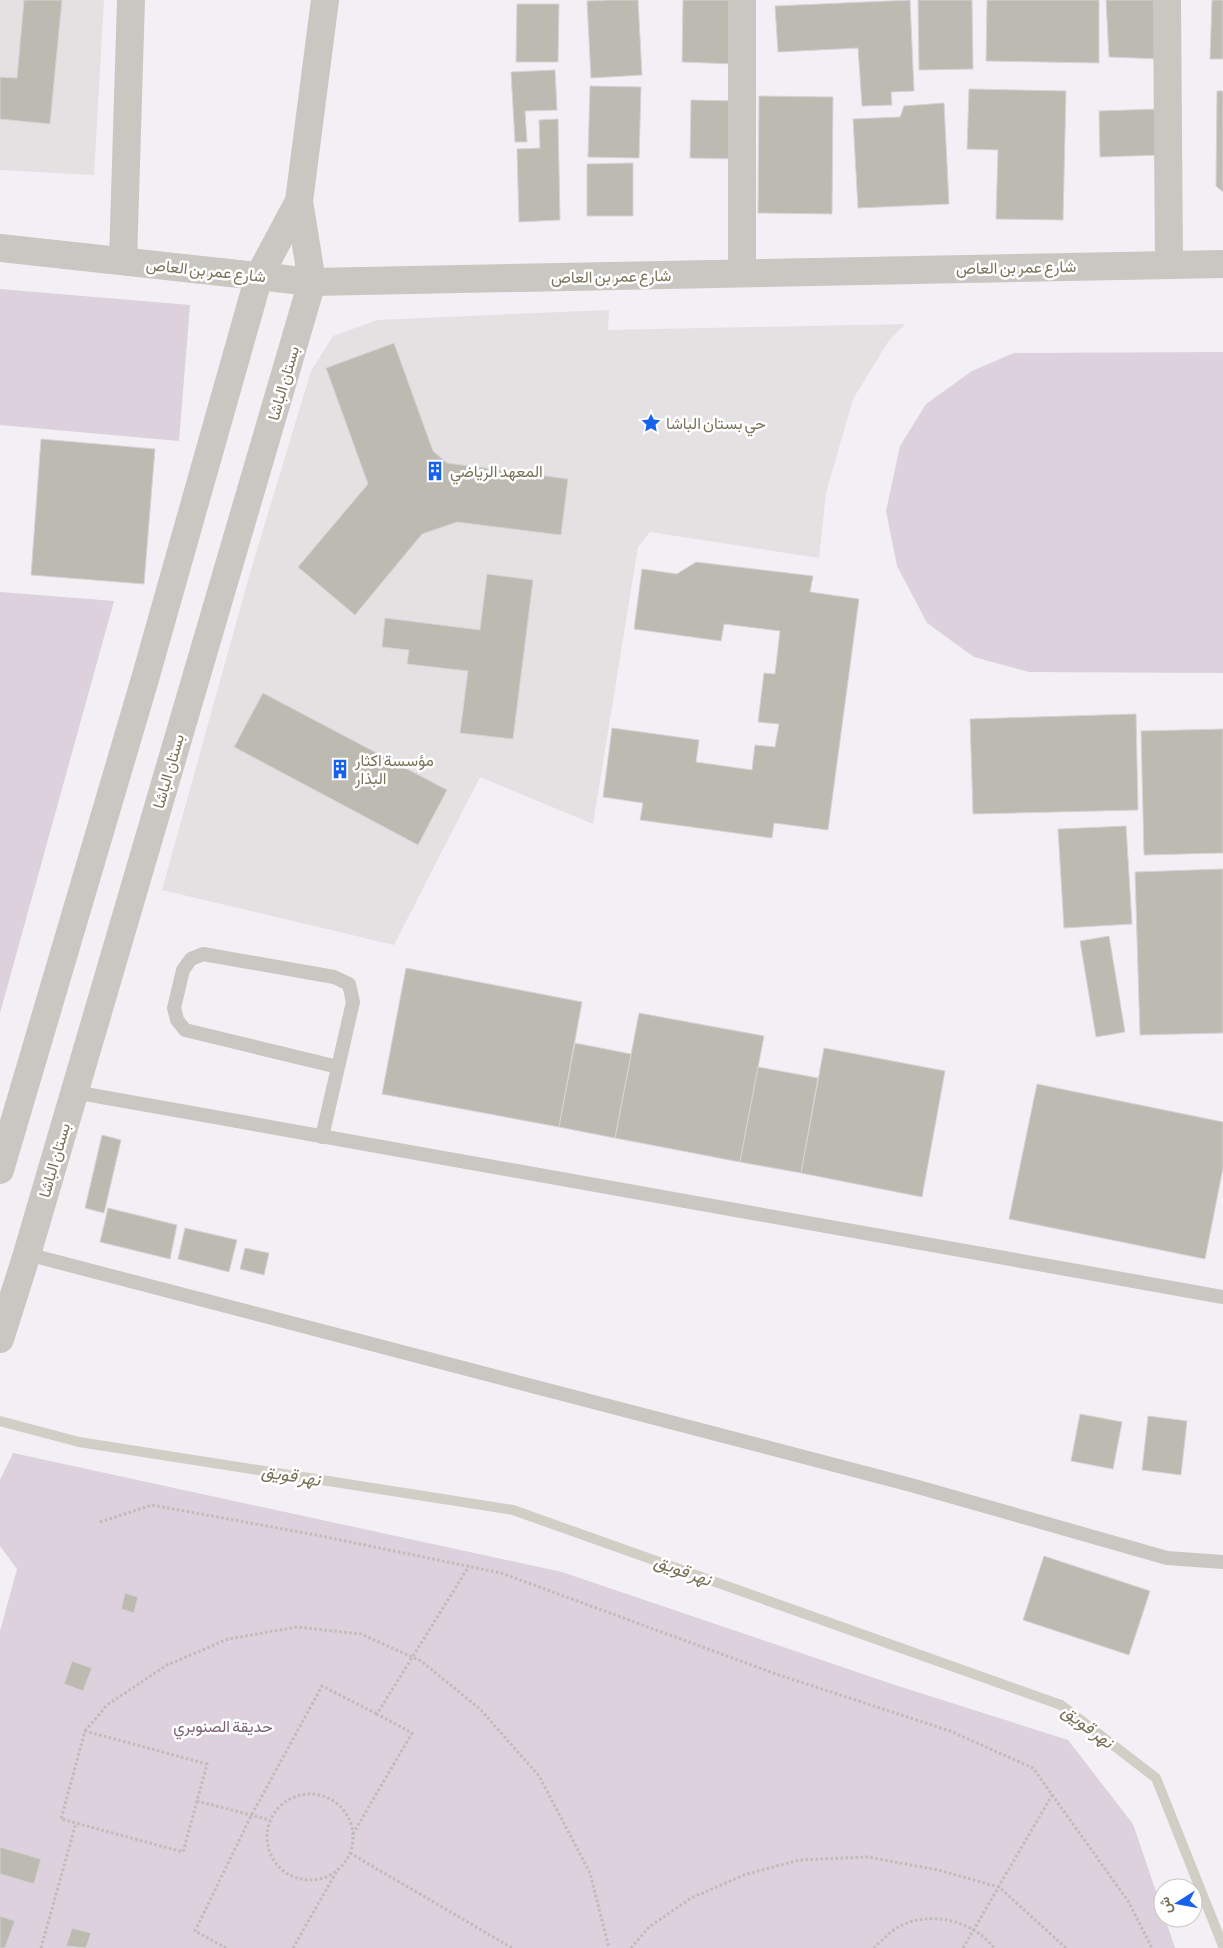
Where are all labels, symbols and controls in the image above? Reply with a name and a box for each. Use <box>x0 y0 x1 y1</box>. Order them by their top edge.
street label: شارع عمر بن العاص <box>145 255 267 288</box>
street label: شارع عمر بن العاص <box>956 257 1076 280</box>
street label: شارع عمر بن العاص <box>551 266 671 289</box>
street label: بستان الباشا <box>264 344 303 422</box>
place icon: حي بستان الباشا <box>640 412 662 434</box>
place label: حي بستان الباشا <box>666 414 766 437</box>
building icon: المعهد الرياضي <box>424 460 446 482</box>
place label: المعهد الرياضي <box>450 462 543 485</box>
street label: بستان الباشا <box>149 732 188 810</box>
place label: مؤسسة اكثار البذار <box>354 751 434 789</box>
building icon: مؤسسة اكثار البذار <box>329 758 351 780</box>
street label: بستان الباشا <box>35 1121 74 1199</box>
water label: نهر قويق <box>260 1460 323 1491</box>
water label: نهر قويق <box>651 1550 715 1591</box>
water label: نهر قويق <box>1057 1700 1119 1754</box>
park label: حديقة الصنوبري <box>173 1717 273 1740</box>
north arrow <box>1153 1878 1203 1928</box>
text: ش <box>1156 1895 1176 1915</box>

